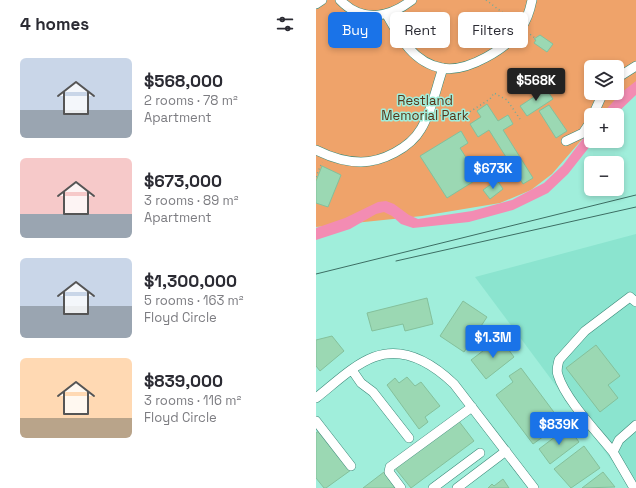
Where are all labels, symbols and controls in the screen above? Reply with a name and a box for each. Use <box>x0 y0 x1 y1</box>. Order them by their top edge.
chip: Buy <box>328 12 382 48</box>
chip: Rent <box>390 12 450 48</box>
chip: Filters <box>458 12 528 48</box>
text: 4 homes <box>20 13 89 35</box>
icon: filters <box>274 13 296 35</box>
map controls <box>584 60 624 196</box>
button: layers <box>584 60 624 100</box>
pin: $568K <box>508 68 564 102</box>
text: $568,000 <box>144 70 223 92</box>
text: $568K <box>516 72 556 89</box>
icon: home <box>52 74 100 122</box>
text: 2 rooms · 78 m² <box>144 92 238 109</box>
park label: Restland Memorial Park <box>381 92 469 124</box>
button: + <box>584 108 624 148</box>
text: Apartment <box>144 109 212 126</box>
pin: $673K <box>465 156 521 190</box>
button: − <box>584 156 624 196</box>
text: $673K <box>474 160 512 177</box>
text: $673,000 <box>144 170 222 192</box>
icon: home <box>52 174 100 222</box>
text: 3 rooms · 89 m² <box>144 192 238 209</box>
text: Apartment <box>144 209 212 226</box>
text: $1,300,000 <box>144 270 237 292</box>
icon: home <box>52 274 100 322</box>
text: 5 rooms · 163 m² <box>144 292 244 309</box>
text: Floyd Circle <box>144 309 217 326</box>
pin: $1.3M <box>465 325 521 359</box>
text: $1.3M <box>475 329 512 346</box>
text: $839,000 <box>144 370 223 392</box>
icon: home <box>52 374 100 422</box>
text: 3 rooms · 116 m² <box>144 392 241 409</box>
text: Floyd Circle <box>144 409 217 426</box>
pin: $839K <box>531 412 587 446</box>
text: $839K <box>539 416 579 433</box>

